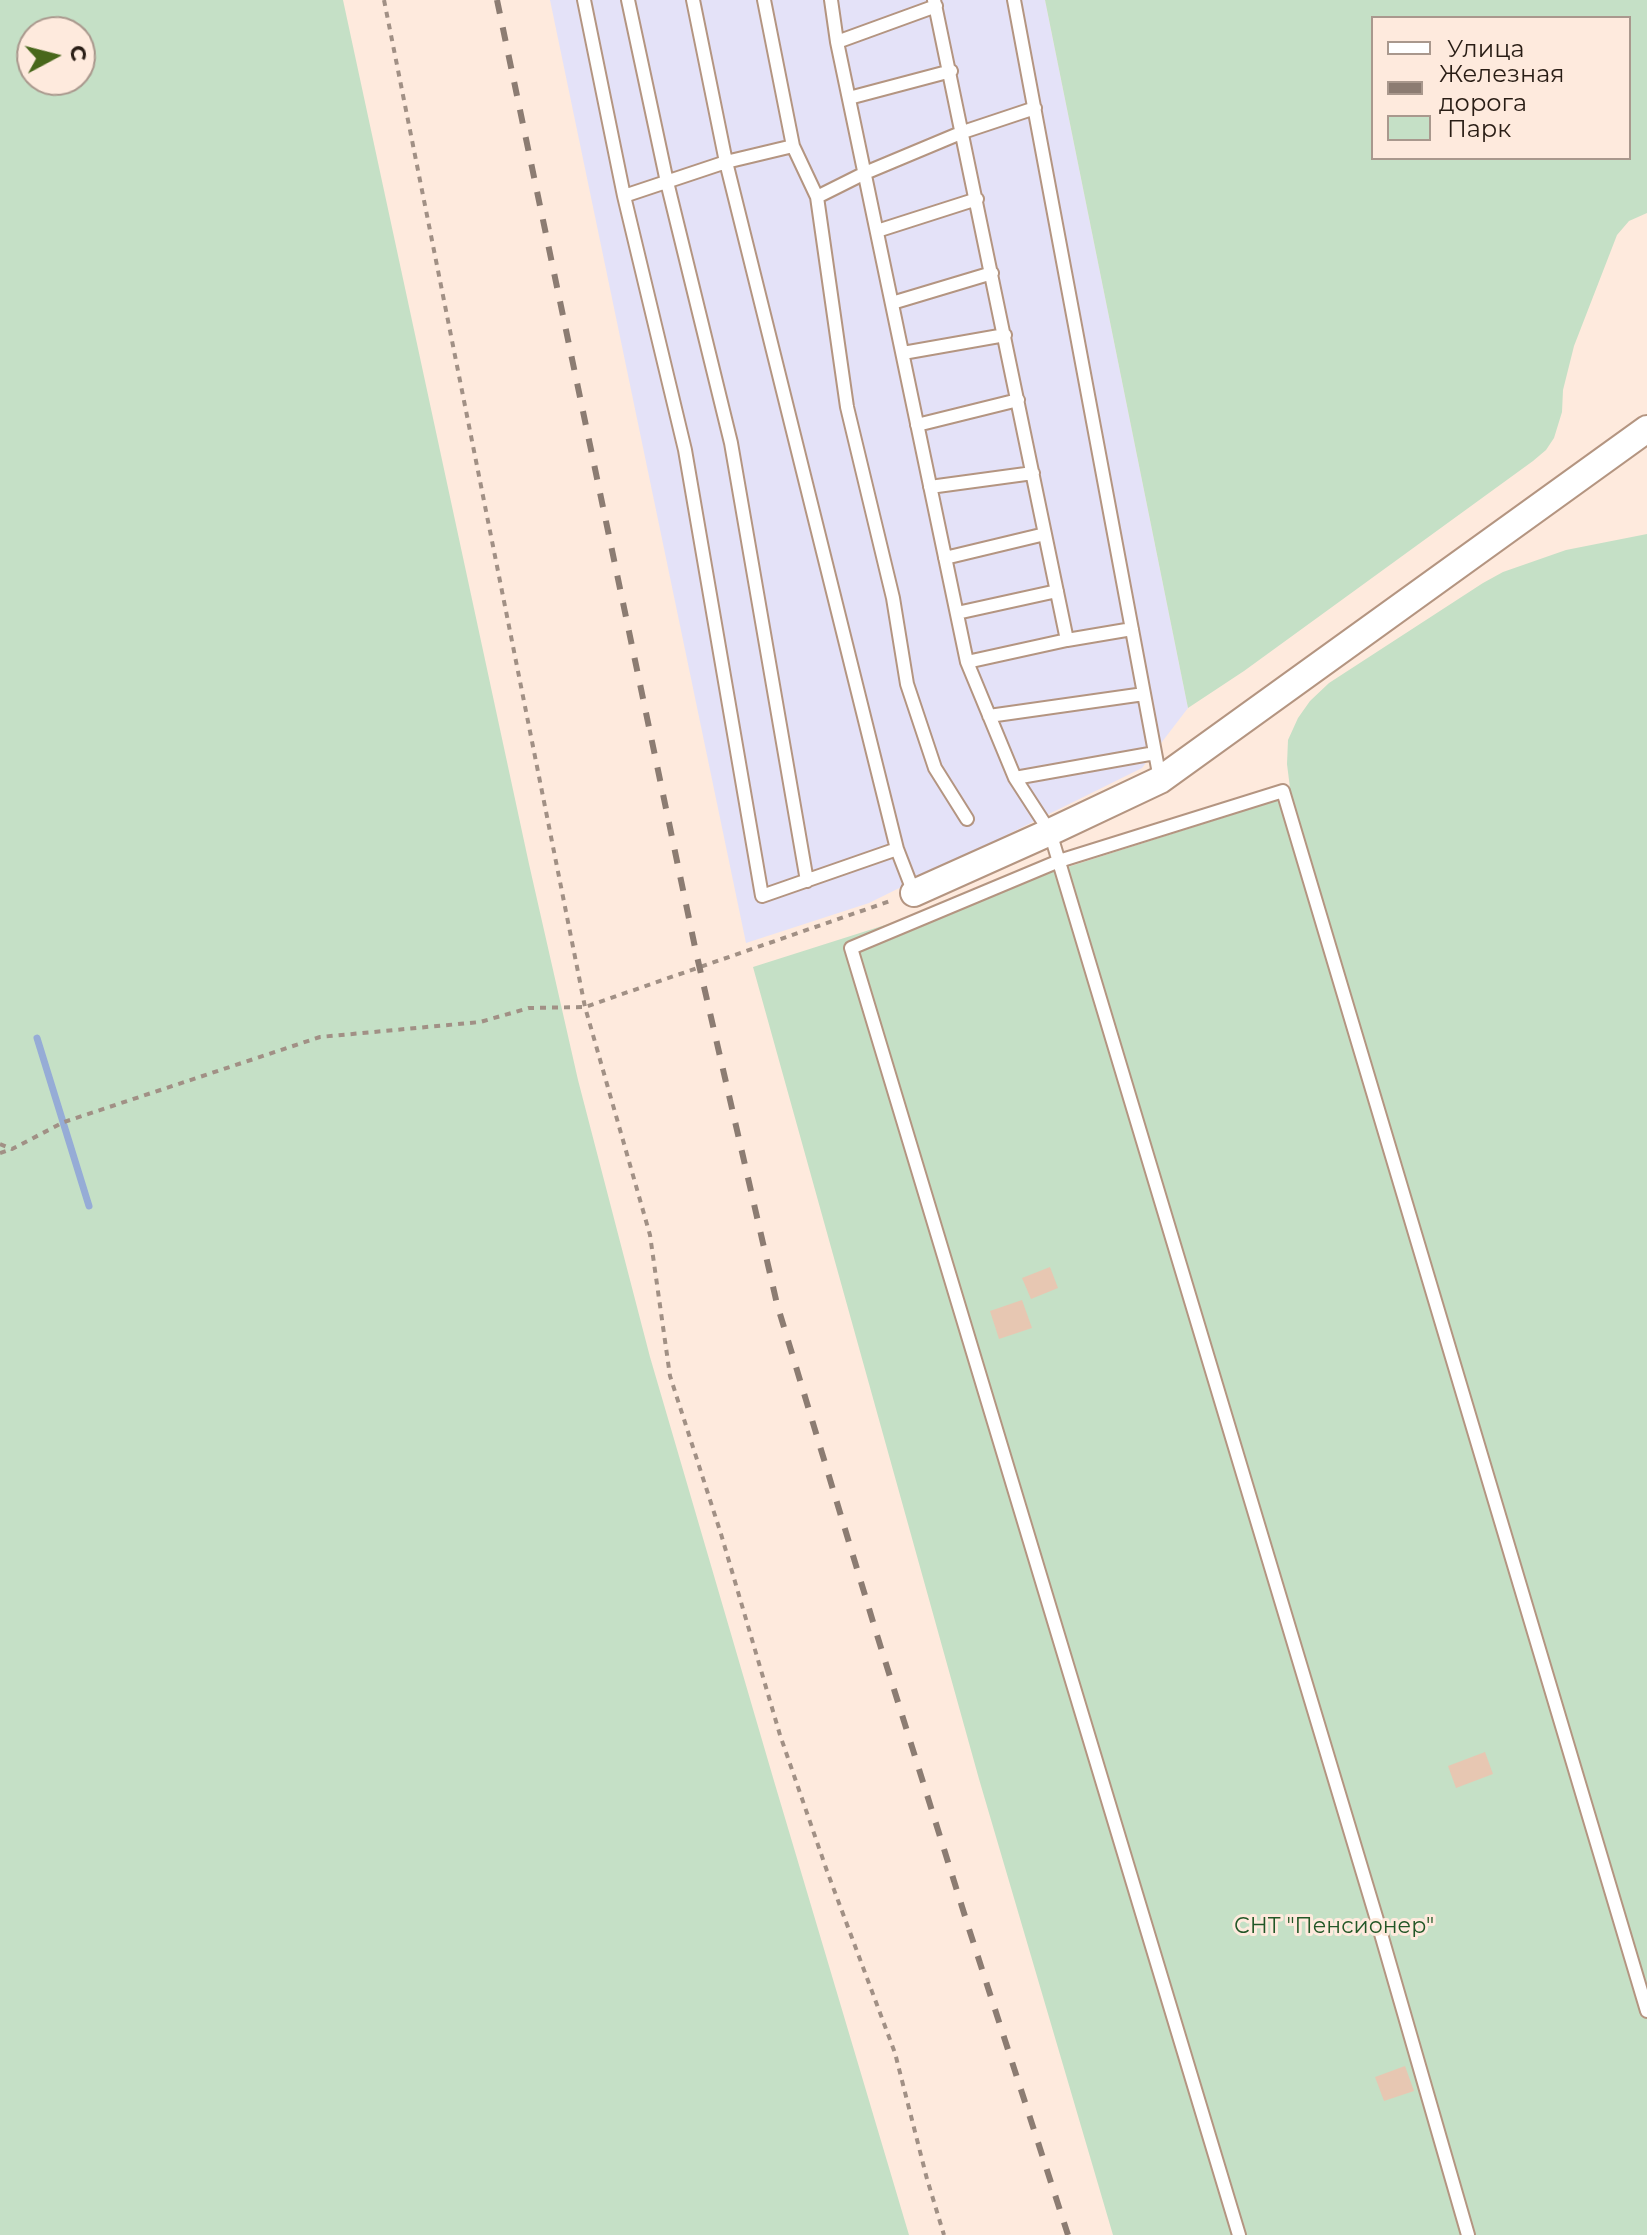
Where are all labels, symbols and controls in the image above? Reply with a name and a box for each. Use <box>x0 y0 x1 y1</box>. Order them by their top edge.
north arrow <box>16 16 96 96</box>
legend <box>1371 16 1631 160</box>
text: Улица <box>1447 34 1525 63</box>
text: С <box>64 44 93 63</box>
text: Железная дорога <box>1439 59 1565 117</box>
text: Парк <box>1447 114 1511 143</box>
park label: СНТ "Пенсионер" <box>1234 1914 1434 1940</box>

